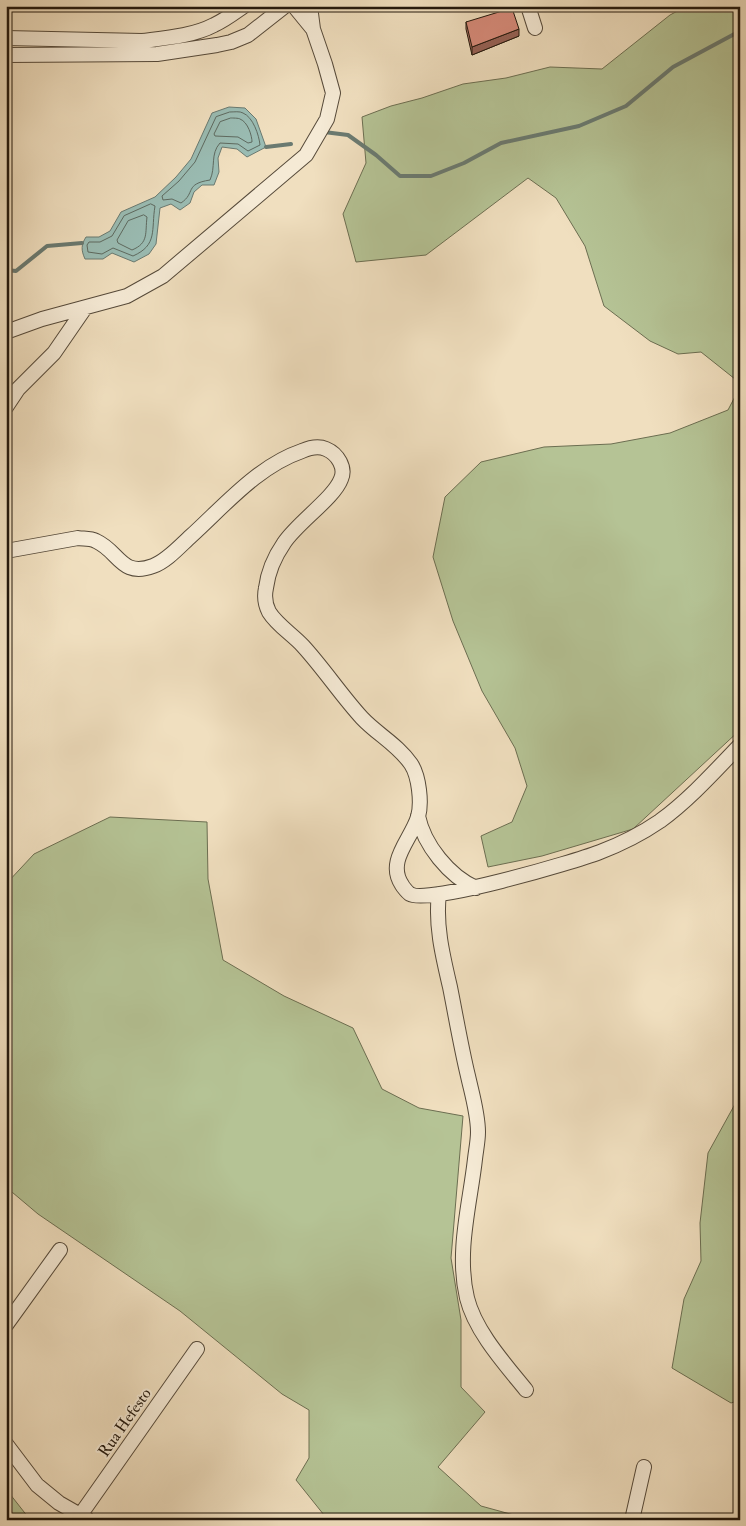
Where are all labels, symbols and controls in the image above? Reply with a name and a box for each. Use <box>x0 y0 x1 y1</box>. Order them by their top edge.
street label: Rua Hefesto <box>94 1384 156 1461</box>

